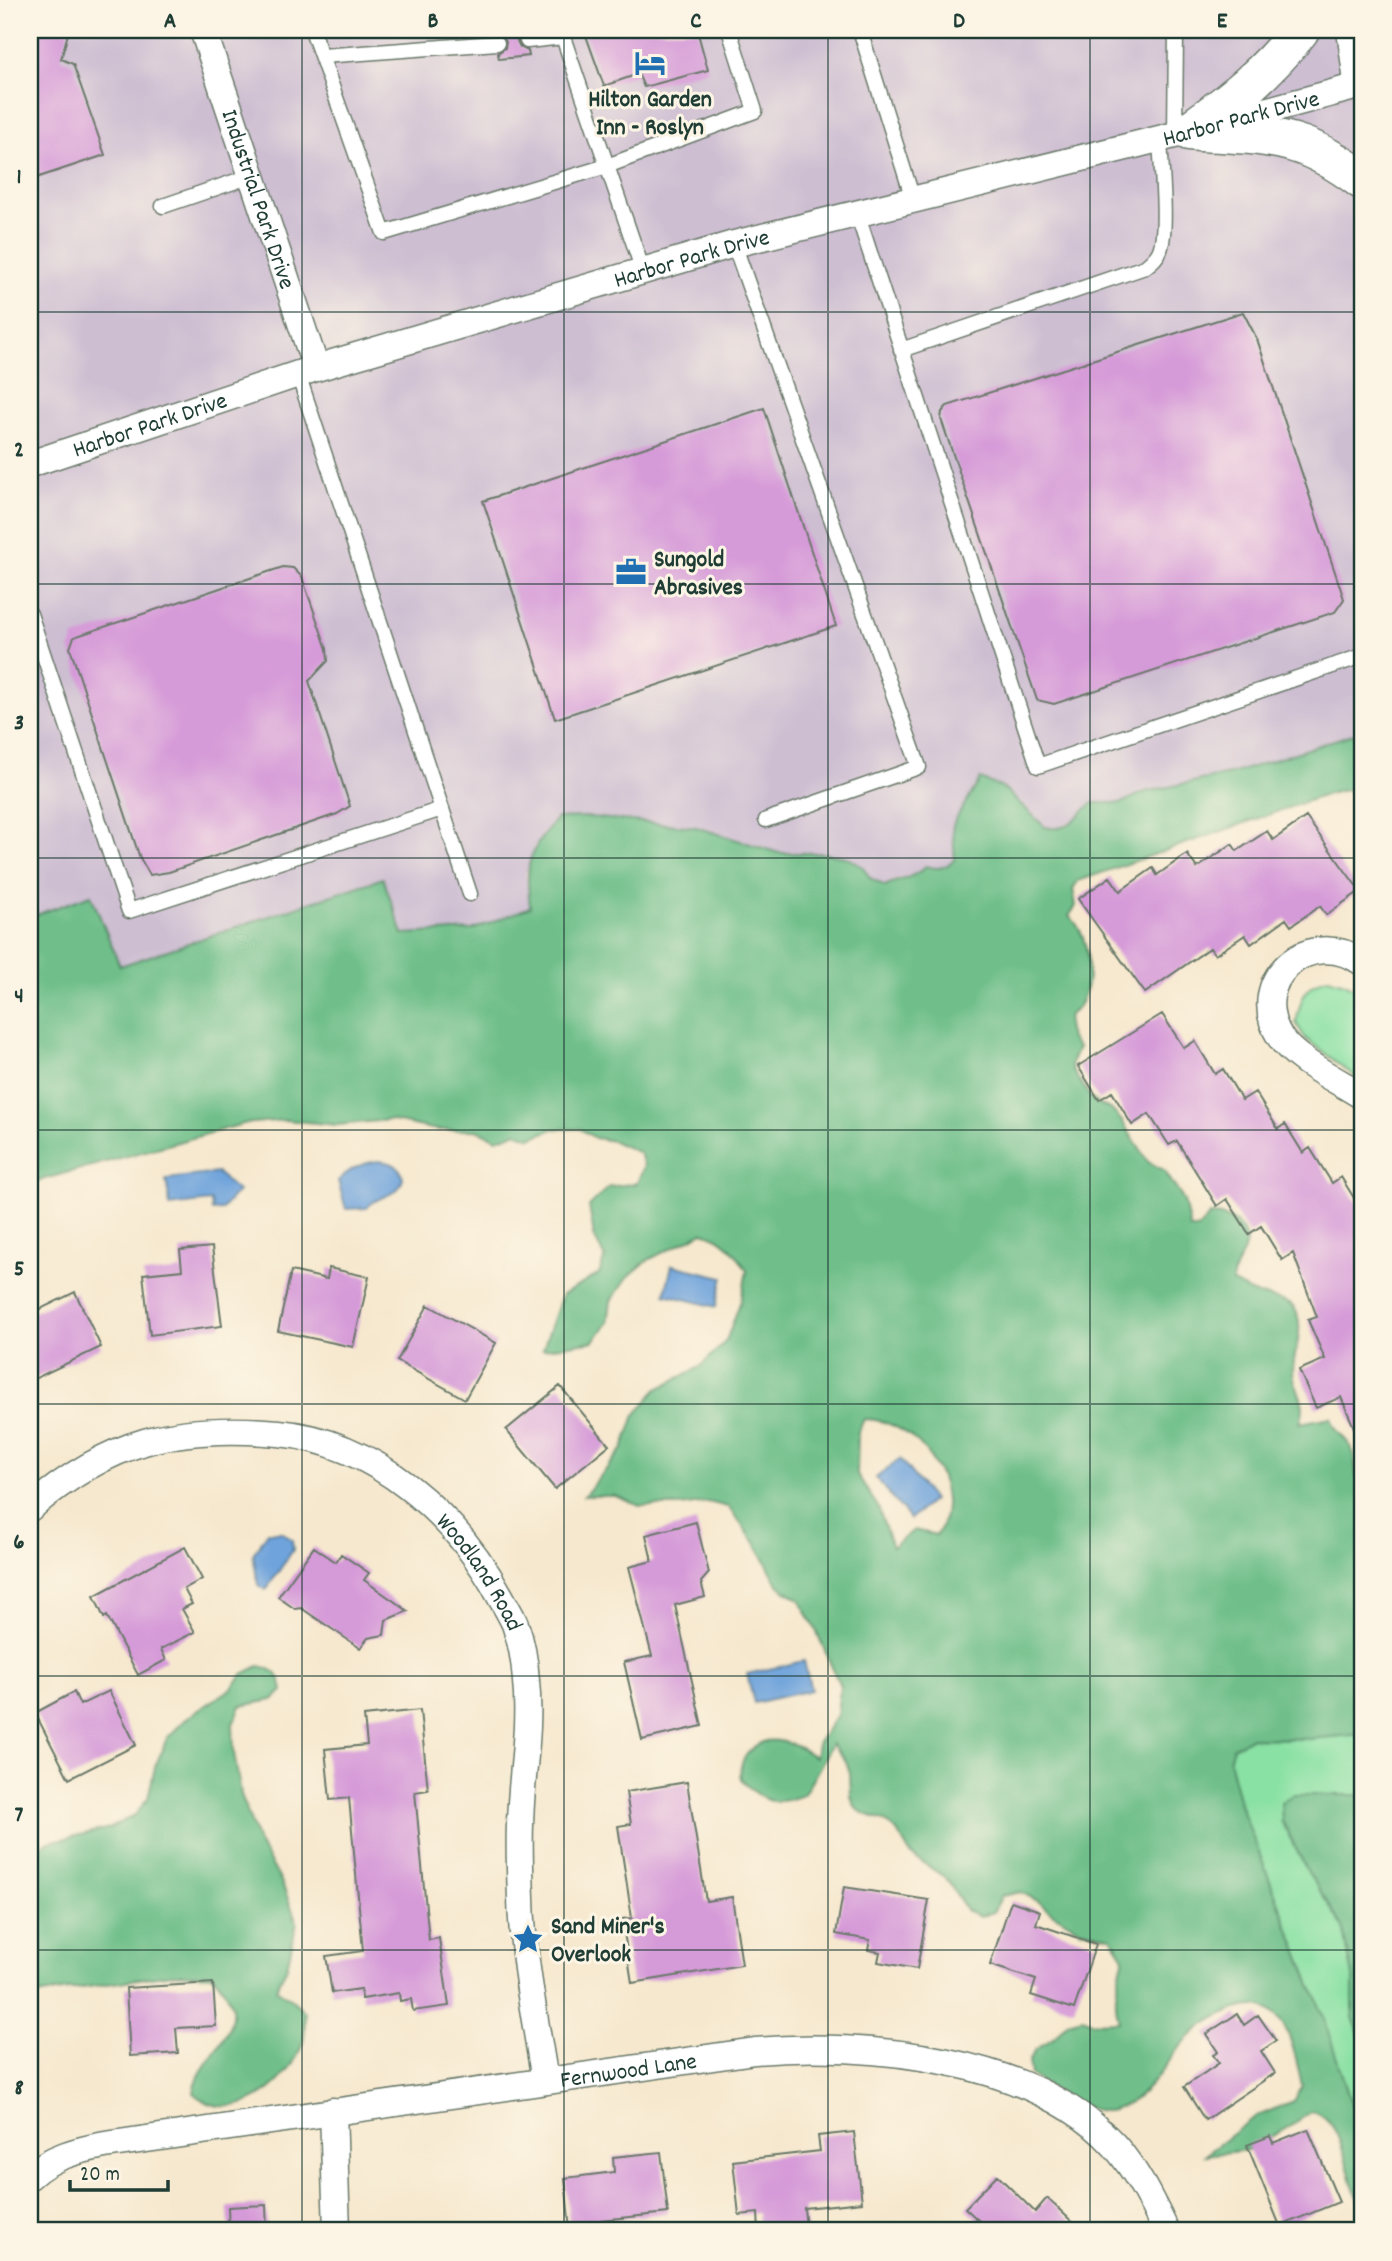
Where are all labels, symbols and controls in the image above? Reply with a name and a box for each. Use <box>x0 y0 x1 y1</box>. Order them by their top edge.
text: A <box>164 6 176 39</box>
text: B <box>428 6 439 39</box>
text: C <box>690 6 702 39</box>
text: D <box>953 6 965 39</box>
text: E <box>1217 6 1228 39</box>
hotel icon: Hilton Garden Inn - Roslyn <box>633 46 667 80</box>
street label: Harbor Park Drive <box>1160 83 1324 157</box>
place label: Hilton Garden Inn - Roslyn <box>588 84 712 146</box>
street label: Industrial Park Drive <box>211 105 302 294</box>
text: 1 <box>16 162 22 195</box>
street label: Harbor Park Drive <box>610 222 773 299</box>
street label: Harbor Park Drive <box>69 385 232 468</box>
text: 2 <box>14 435 24 468</box>
place label: Sungold Abrasives <box>654 544 743 606</box>
office icon: Sungold Abrasives <box>614 555 648 589</box>
text: 3 <box>14 708 24 741</box>
text: 4 <box>14 981 24 1014</box>
text: 5 <box>14 1254 24 1287</box>
street label: Woodland Road <box>427 1507 530 1637</box>
text: 6 <box>13 1527 25 1560</box>
text: 7 <box>15 1800 24 1833</box>
place label: Sand Miner's Overlook <box>551 1911 665 1973</box>
place icon: Sand Miner's Overlook <box>511 1922 545 1956</box>
street label: Fernwood Lane <box>558 2046 699 2099</box>
text: 8 <box>14 2073 24 2106</box>
scale bar <box>70 2149 168 2193</box>
text: 20 m <box>80 2161 120 2191</box>

